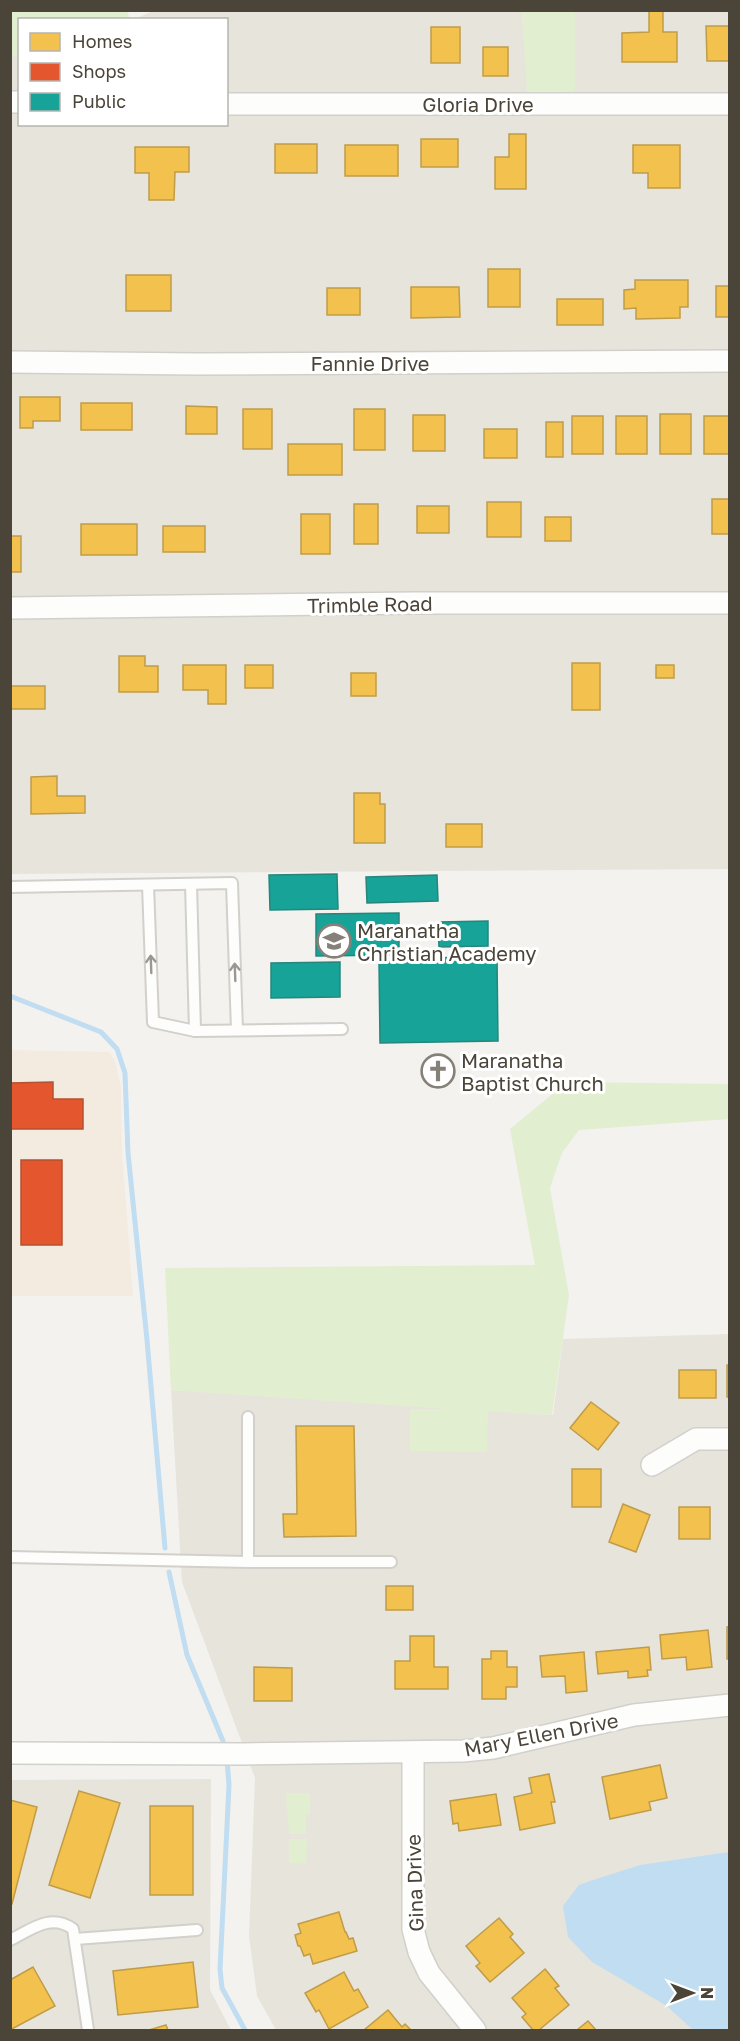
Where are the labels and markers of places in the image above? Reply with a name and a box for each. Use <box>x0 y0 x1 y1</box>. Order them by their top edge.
place label: Maranatha Christian Academy <box>357 918 536 965</box>
school or university icon: Maranatha Christian Academy <box>316 923 352 959</box>
place label: Maranatha Baptist Church <box>461 1048 604 1095</box>
church icon: Maranatha Baptist Church <box>420 1053 456 1089</box>

